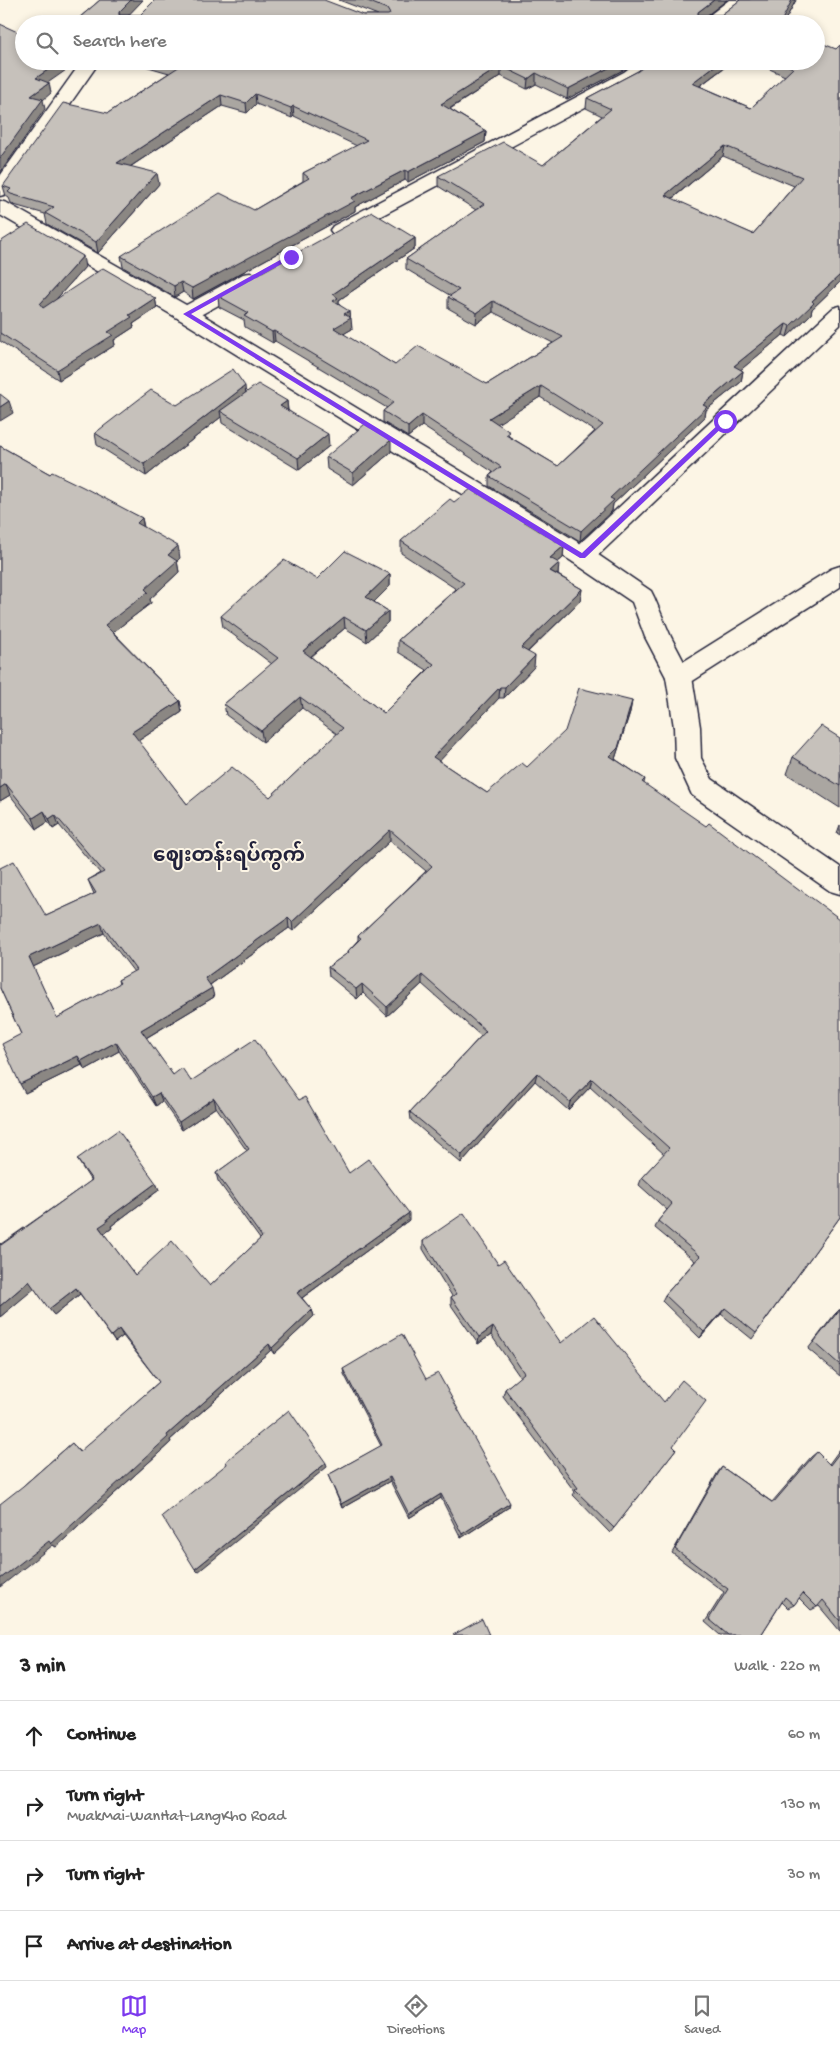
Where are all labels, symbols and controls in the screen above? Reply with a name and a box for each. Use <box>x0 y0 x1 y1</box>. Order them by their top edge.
search box <box>15 15 825 70</box>
icon: search <box>33 29 61 57</box>
text: Search here <box>73 31 167 54</box>
route end <box>280 246 303 269</box>
route start <box>714 410 737 433</box>
district label: ဈေးတန်းရပ်ကွက် <box>153 841 305 870</box>
text: 3 min <box>20 1655 65 1680</box>
text: Walk · 220 m <box>734 1658 820 1677</box>
icon: ahead <box>20 1722 48 1750</box>
text: Continue <box>67 1724 136 1747</box>
text: 60 m <box>788 1726 820 1745</box>
text: Turn right <box>67 1785 143 1808</box>
icon: right <box>20 1792 48 1820</box>
text: 130 m <box>781 1796 820 1815</box>
text: MuakMai-WanHat-LangKho Road <box>67 1808 286 1827</box>
icon: right <box>20 1862 48 1890</box>
text: Turn right <box>67 1864 143 1887</box>
text: 30 m <box>787 1866 820 1885</box>
icon: arrive <box>20 1932 48 1960</box>
text: Arrive at destination <box>67 1934 231 1957</box>
tab: Map <box>120 1992 148 2039</box>
tab: Directions <box>388 1992 445 2039</box>
tab: Saved <box>684 1992 720 2039</box>

